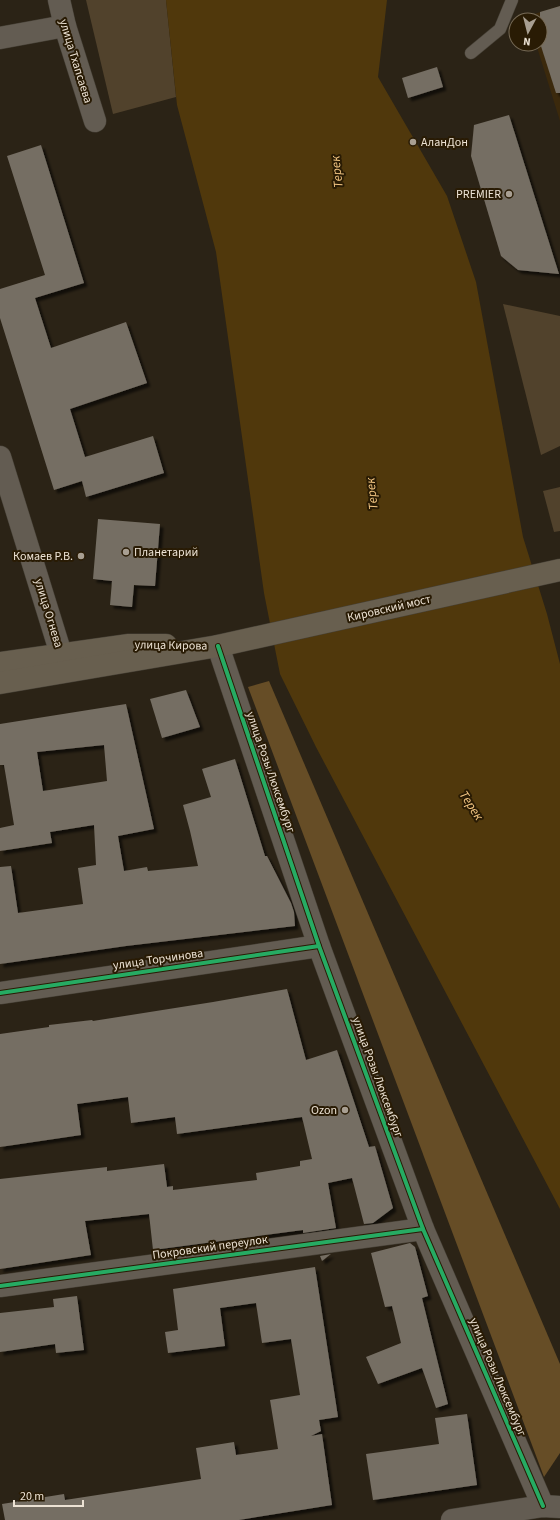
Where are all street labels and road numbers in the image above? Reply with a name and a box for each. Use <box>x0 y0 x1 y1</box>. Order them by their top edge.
street label: улица Тхапсаева <box>55 17 96 105</box>
street label: улица Огнева <box>30 576 67 650</box>
street label: Кировский мост <box>346 591 433 626</box>
street label: улица Кирова <box>134 636 208 655</box>
street label: улица Розы Люксембург <box>242 709 299 835</box>
street label: улица Торчинова <box>112 945 204 974</box>
street label: улица Розы Люксембург <box>348 1015 407 1140</box>
street label: Покровский переулок <box>151 1231 269 1264</box>
street label: улица Розы Люксембург <box>465 1315 530 1439</box>

